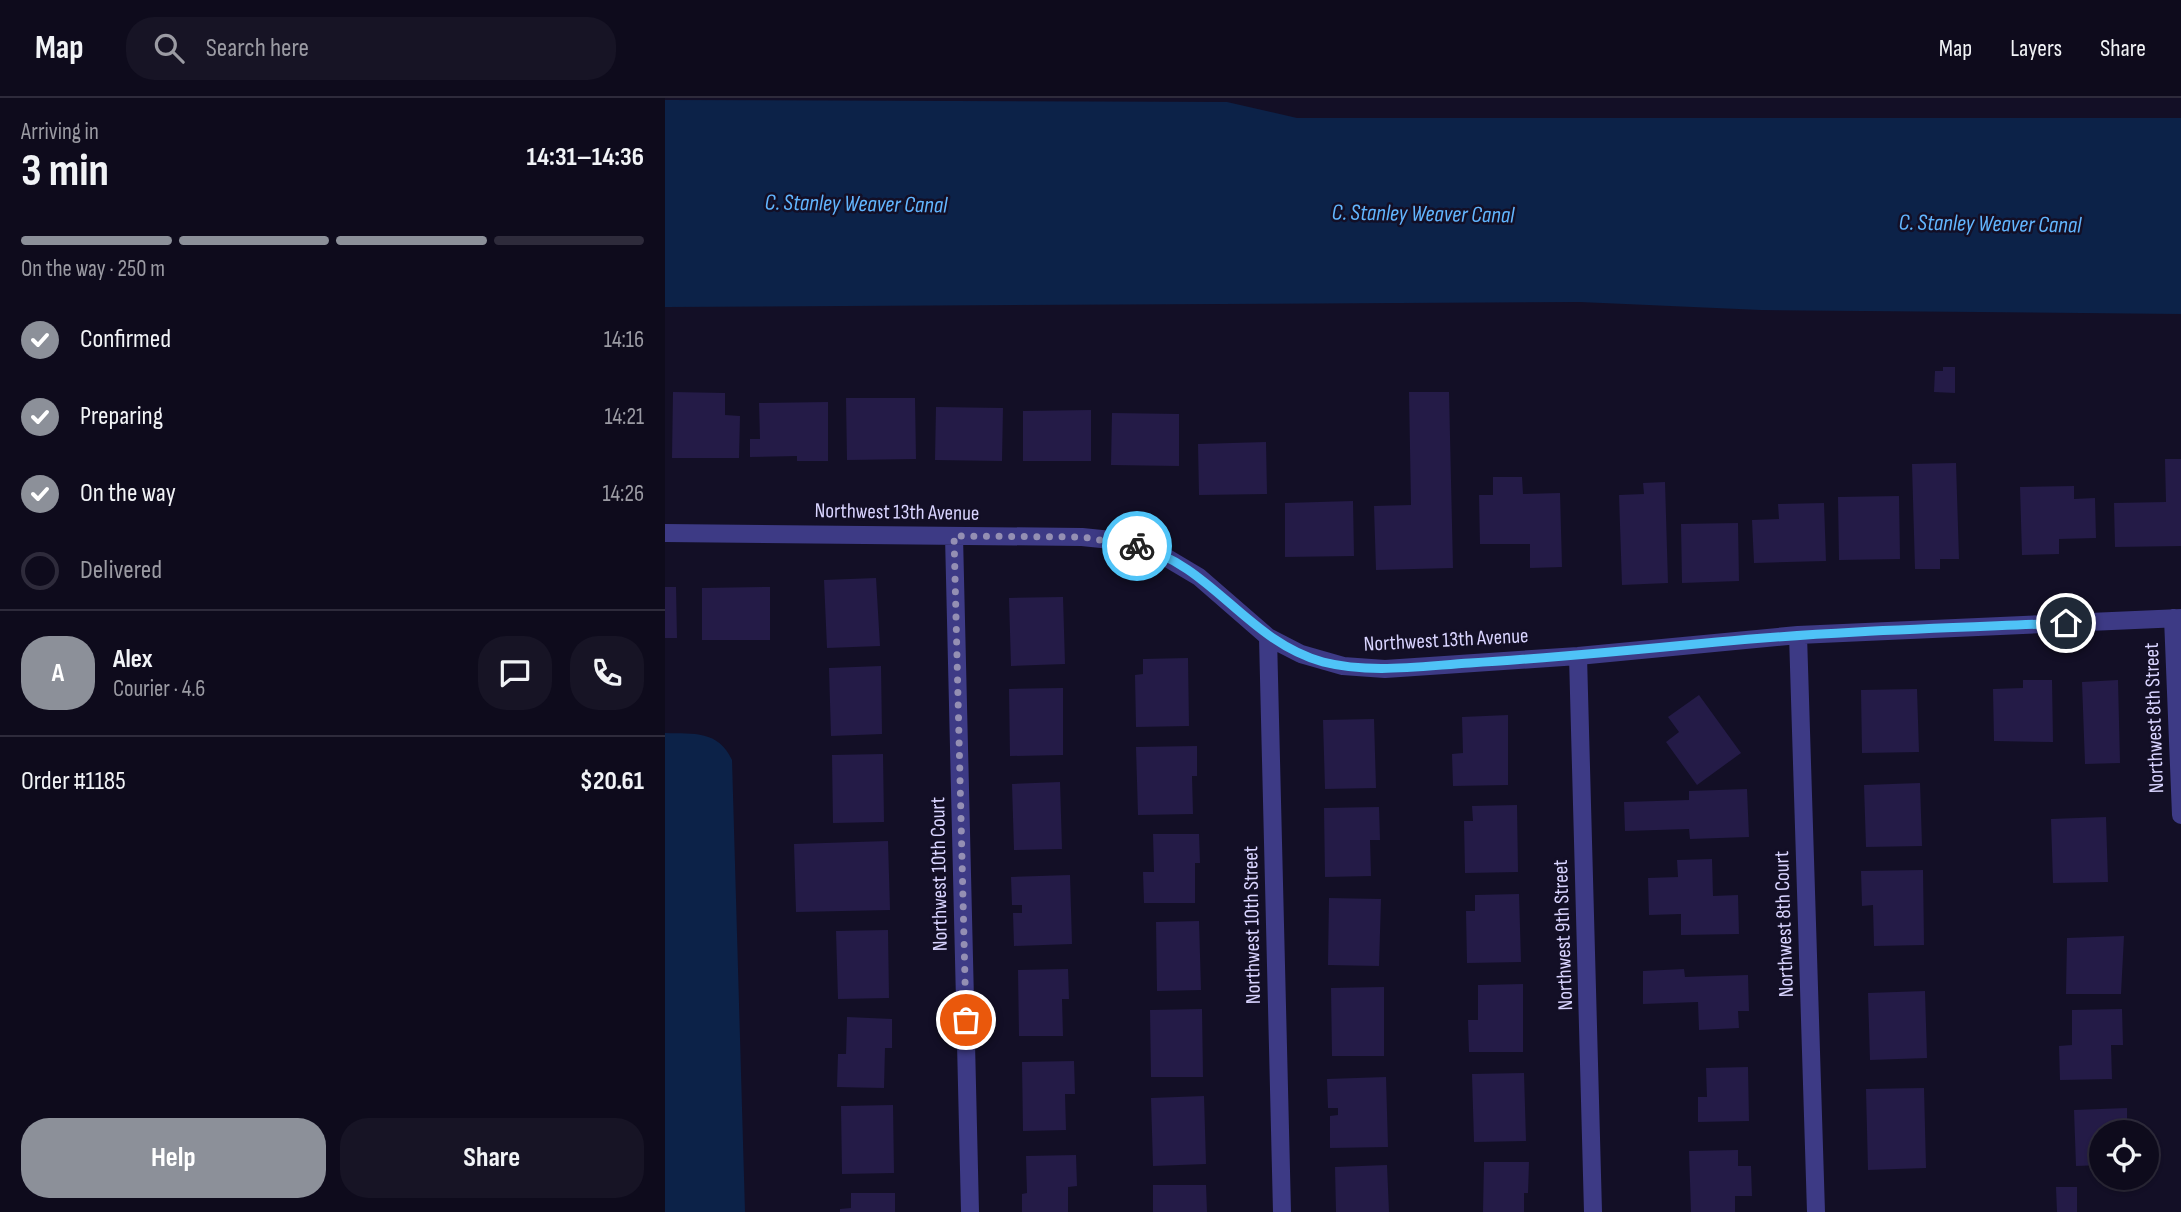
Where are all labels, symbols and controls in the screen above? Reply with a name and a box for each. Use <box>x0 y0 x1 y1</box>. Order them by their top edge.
search box <box>126 17 616 80</box>
text: Map <box>35 28 84 68</box>
icon: search <box>150 29 188 67</box>
text: Search here <box>206 33 309 64</box>
text: Map <box>1939 34 1972 63</box>
text: Layers <box>2010 34 2062 63</box>
text: Share <box>2100 34 2146 63</box>
text: Arriving in <box>21 118 99 146</box>
text: 14:31–14:36 <box>527 142 644 173</box>
text: 3 min <box>21 144 109 199</box>
water label: C. Stanley Weaver Canal <box>764 188 948 220</box>
water label: C. Stanley Weaver Canal <box>1331 198 1515 230</box>
water label: C. Stanley Weaver Canal <box>1898 208 2082 240</box>
text: On the way · 250 m <box>21 255 165 283</box>
icon: check <box>21 321 59 359</box>
text: Confirmed <box>80 324 171 355</box>
text: 14:16 <box>604 326 644 354</box>
icon: check <box>21 398 59 436</box>
text: Preparing <box>80 401 163 432</box>
text: 14:21 <box>604 403 644 431</box>
icon: check <box>21 475 59 513</box>
text: On the way <box>80 478 176 509</box>
text: 14:26 <box>602 480 644 508</box>
street label: Northwest 13th Avenue <box>814 498 980 526</box>
courier <box>1102 511 1172 581</box>
icon: bike <box>1118 527 1156 565</box>
text: Delivered <box>80 555 162 586</box>
pin <box>2036 593 2096 653</box>
icon: home <box>2047 604 2085 642</box>
street label: Northwest 13th Avenue <box>1363 623 1529 657</box>
button: chat <box>478 636 552 710</box>
button: phone <box>570 636 644 710</box>
street label: Northwest 8th Street <box>2139 642 2169 794</box>
text: Alex <box>113 644 153 675</box>
text: A <box>52 658 64 689</box>
text: Courier · 4.6 <box>113 675 205 703</box>
text: Order #1185 <box>21 766 126 797</box>
text: $20.61 <box>580 766 644 797</box>
street label: Northwest 10th Court <box>925 797 953 951</box>
street label: Northwest 10th Street <box>1238 846 1266 1004</box>
street label: Northwest 8th Court <box>1769 850 1799 998</box>
street label: Northwest 9th Street <box>1548 859 1578 1011</box>
pin <box>936 990 996 1050</box>
icon: bag <box>947 1001 985 1039</box>
button: Help <box>21 1118 326 1198</box>
button: Share <box>340 1118 644 1198</box>
map controls <box>2089 1120 2159 1190</box>
button: locate <box>2089 1120 2159 1190</box>

